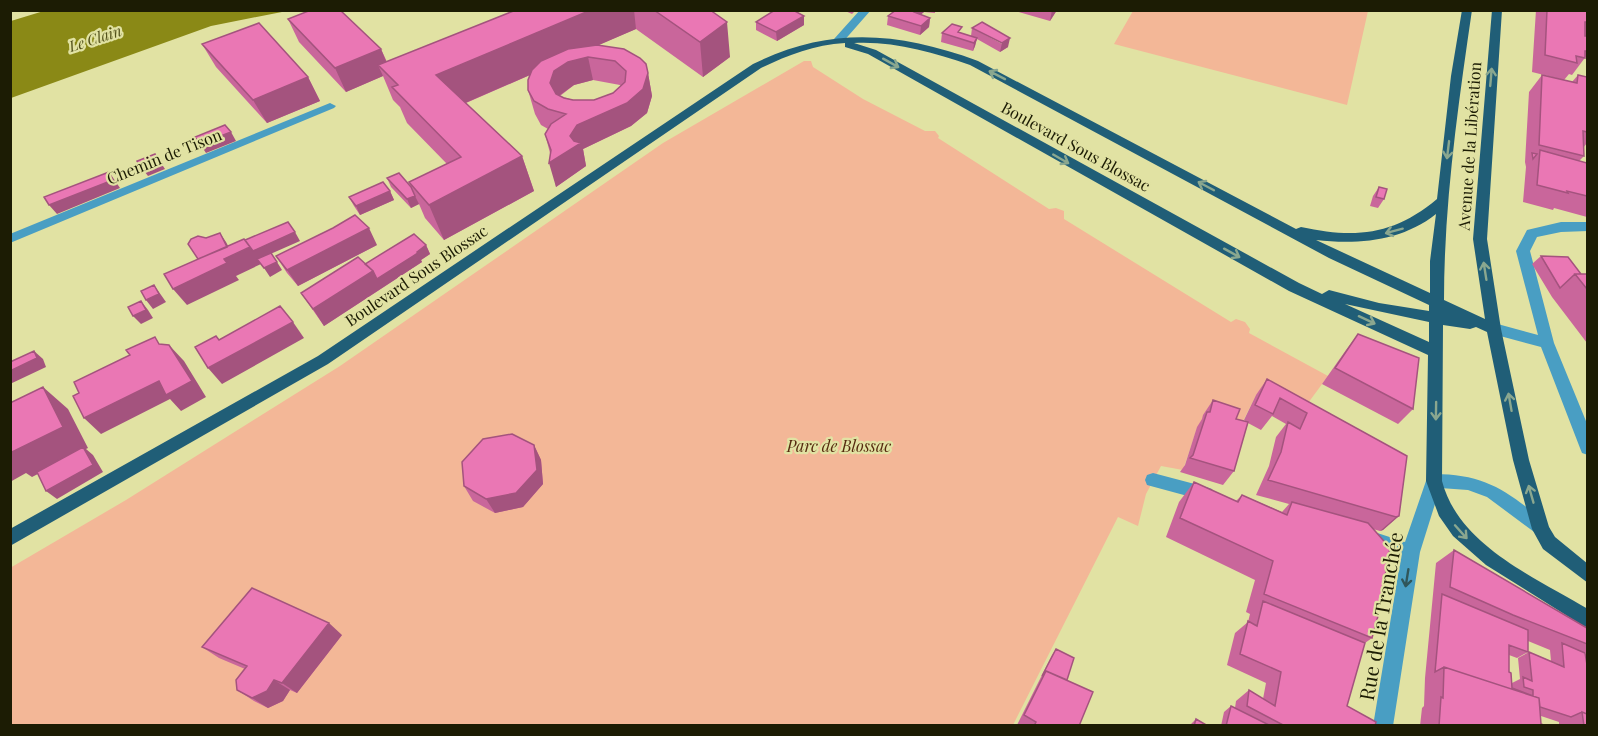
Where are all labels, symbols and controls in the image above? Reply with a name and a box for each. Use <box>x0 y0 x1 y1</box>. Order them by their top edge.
water label: Le Clain <box>65 20 124 56</box>
one-way arrow <box>882 58 900 69</box>
street label: Avenue de la Libération <box>1453 61 1485 232</box>
one-way arrow <box>988 68 1006 80</box>
one-way arrow <box>1486 68 1497 87</box>
street label: Boulevard Sous Blossac <box>998 96 1154 196</box>
street label: Chemin de Tison <box>103 123 225 189</box>
one-way arrow <box>1443 139 1454 159</box>
one-way arrow <box>1052 153 1069 165</box>
one-way arrow <box>1197 180 1215 191</box>
street label: Boulevard Sous Blossac <box>341 219 491 330</box>
one-way arrow <box>1384 226 1403 237</box>
one-way arrow <box>1223 247 1240 259</box>
one-way arrow <box>1479 262 1490 281</box>
one-way arrow <box>1357 315 1375 326</box>
one-way arrow <box>1504 393 1515 413</box>
one-way arrow <box>1430 400 1442 420</box>
park label: Parc de Blossac <box>786 435 891 456</box>
one-way arrow <box>1525 485 1536 504</box>
one-way arrow <box>1454 524 1468 539</box>
street label: Rue de la Tranchée <box>1352 530 1408 702</box>
one-way arrow <box>1401 567 1412 587</box>

